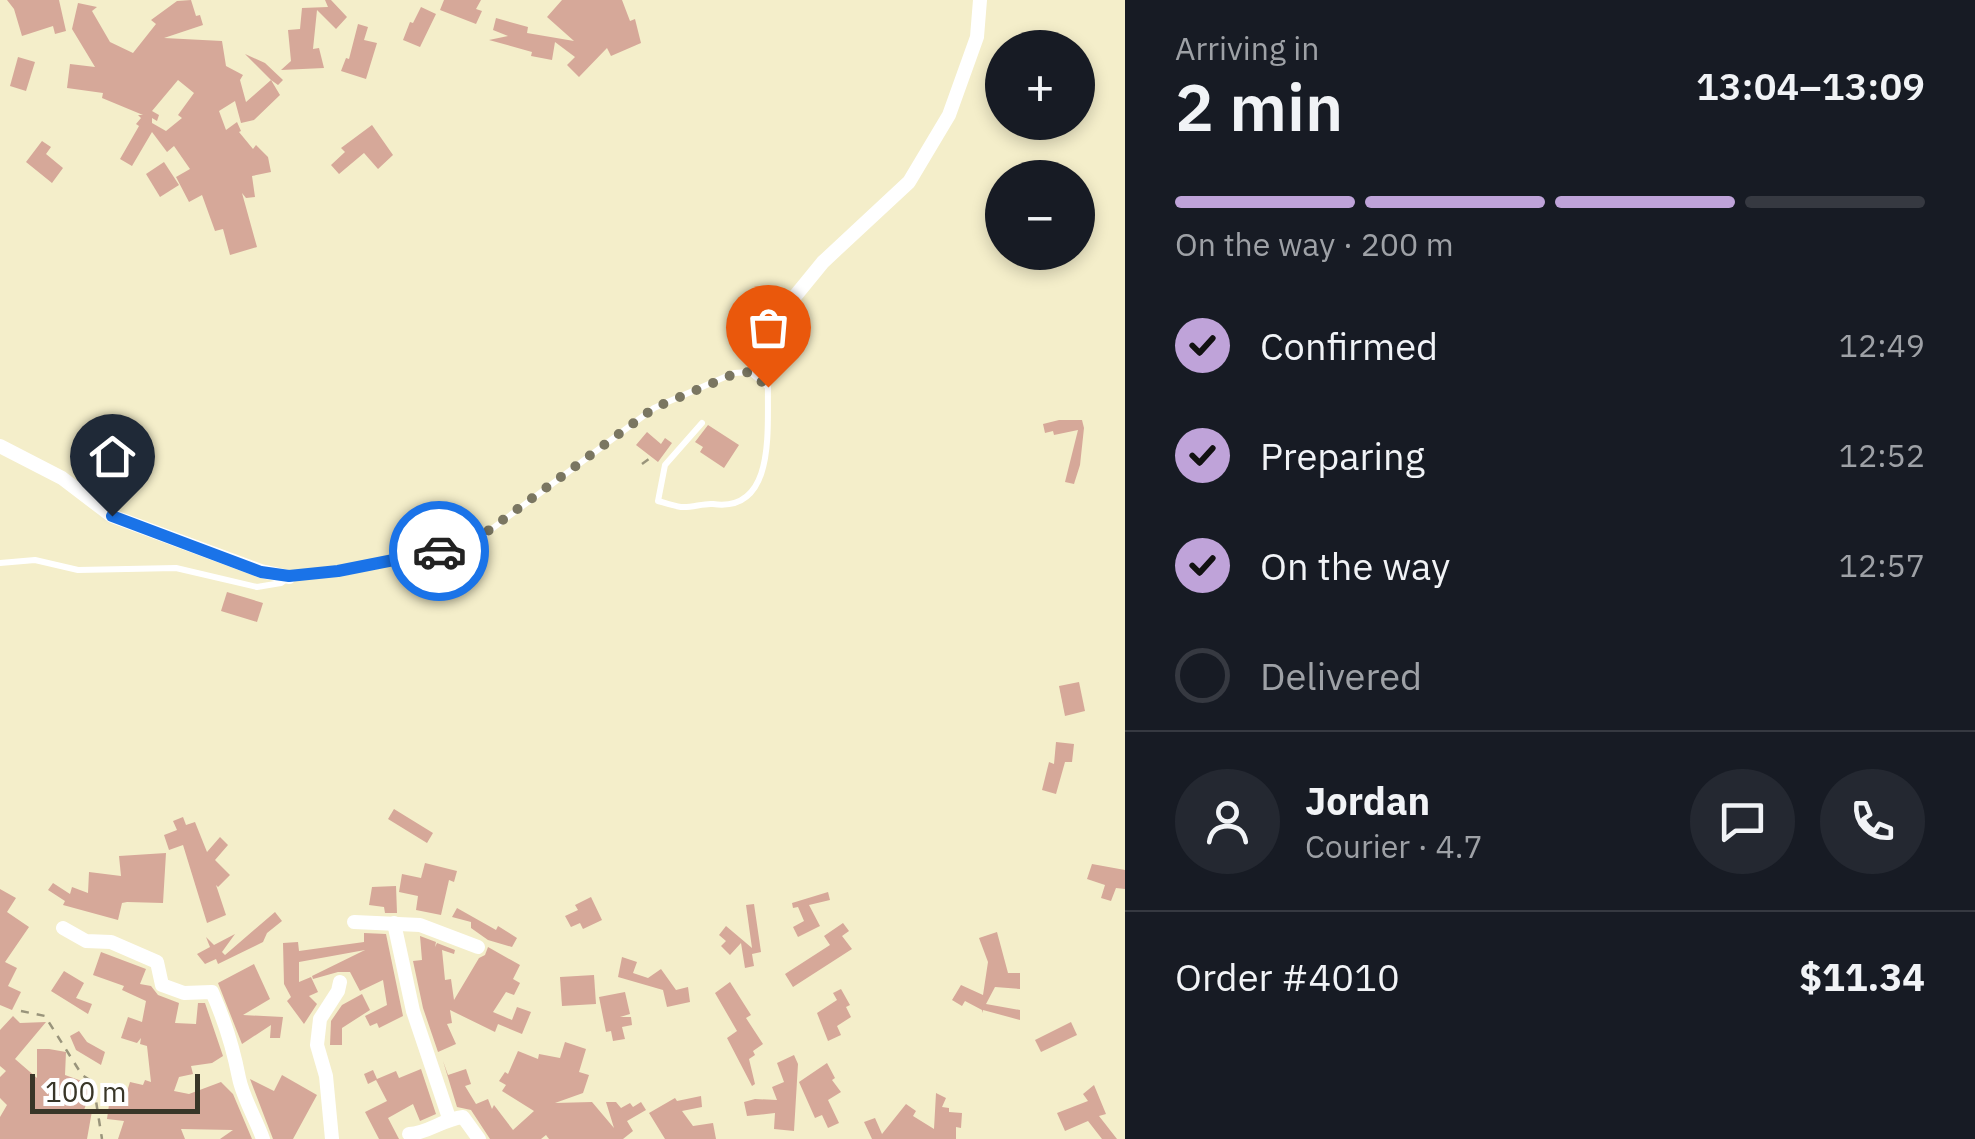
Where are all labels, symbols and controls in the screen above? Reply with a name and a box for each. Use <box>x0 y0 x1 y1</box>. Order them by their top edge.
text: Arriving in <box>1175 27 1320 69</box>
map controls <box>985 30 1095 270</box>
button: + <box>985 30 1095 140</box>
text: 13:04–13:09 <box>1696 61 1925 110</box>
text: 2 min <box>1175 64 1343 149</box>
button: − <box>985 160 1095 270</box>
text: On the way · 200 m <box>1175 223 1454 265</box>
pin <box>726 285 811 388</box>
icon: bag <box>741 300 796 355</box>
icon: check <box>1175 318 1230 373</box>
text: Confirmed <box>1260 321 1438 370</box>
text: 12:49 <box>1839 324 1925 366</box>
pin <box>70 414 155 517</box>
icon: check <box>1175 428 1230 483</box>
icon: home <box>85 429 140 484</box>
text: Preparing <box>1260 431 1425 480</box>
text: 12:52 <box>1839 434 1925 476</box>
courier <box>389 501 489 601</box>
icon: car <box>412 524 467 579</box>
icon: check <box>1175 538 1230 593</box>
text: On the way <box>1260 541 1450 590</box>
text: 12:57 <box>1839 544 1925 586</box>
text: Delivered <box>1260 651 1422 700</box>
button: person <box>1175 769 1280 874</box>
button: chat <box>1690 769 1795 874</box>
button: phone <box>1820 769 1925 874</box>
text: Jordan <box>1305 776 1430 825</box>
text: Courier · 4.7 <box>1305 825 1483 867</box>
text: Order #4010 <box>1175 952 1400 1001</box>
text: $11.34 <box>1799 952 1925 1001</box>
scale bar <box>30 1069 200 1114</box>
text: 100 m <box>45 1073 126 1110</box>

